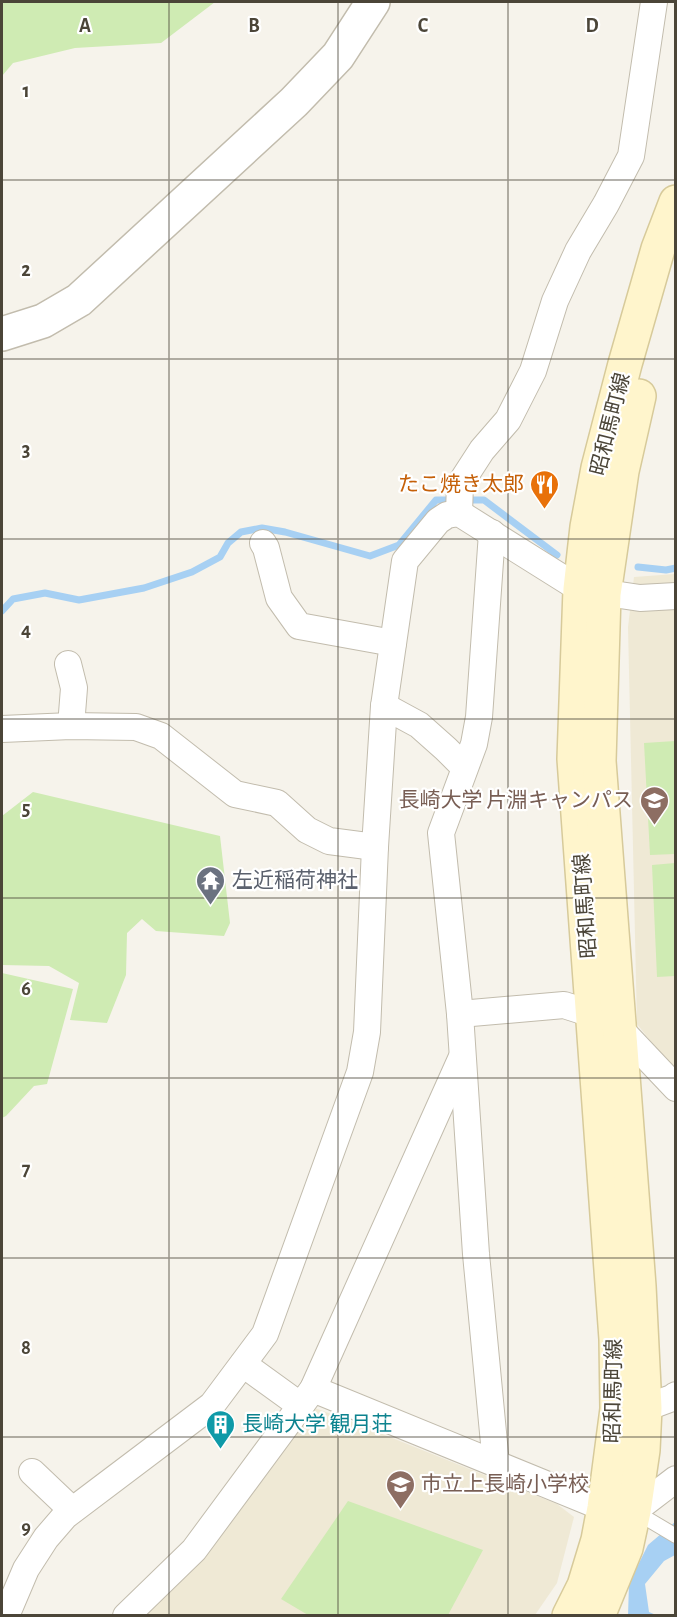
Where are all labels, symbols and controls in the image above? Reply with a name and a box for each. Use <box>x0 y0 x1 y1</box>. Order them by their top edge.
text: A <box>79 16 91 36</box>
text: B <box>248 16 260 36</box>
text: C <box>418 16 429 36</box>
text: D <box>585 16 599 36</box>
text: 1 <box>22 81 30 101</box>
text: 2 <box>21 260 31 280</box>
street label: 昭和馬町線 <box>587 370 633 478</box>
text: 3 <box>22 440 30 460</box>
restaurant icon: たこ焼き太郎 <box>529 468 561 510</box>
place label: たこ焼き太郎 <box>398 473 524 495</box>
text: 4 <box>21 620 31 640</box>
school or university icon: 長崎大学 片淵キャンパス <box>638 784 670 826</box>
place label: 長崎大学 片淵キャンパス <box>399 789 633 811</box>
text: 5 <box>22 799 30 819</box>
street label: 昭和馬町線 <box>570 853 600 959</box>
temple icon: 左近稲荷神社 <box>195 864 227 906</box>
place label: 左近稲荷神社 <box>232 869 358 891</box>
text: 6 <box>21 979 31 999</box>
text: 7 <box>22 1159 31 1179</box>
text: 8 <box>21 1338 31 1358</box>
street label: 昭和馬町線 <box>601 1338 625 1444</box>
building icon: 長崎大学 観月荘 <box>205 1408 237 1450</box>
place label: 長崎大学 観月荘 <box>242 1413 392 1435</box>
school or university icon: 市立上長崎小学校 <box>384 1468 416 1510</box>
place label: 市立上長崎小学校 <box>421 1473 589 1495</box>
text: 9 <box>21 1518 31 1538</box>

